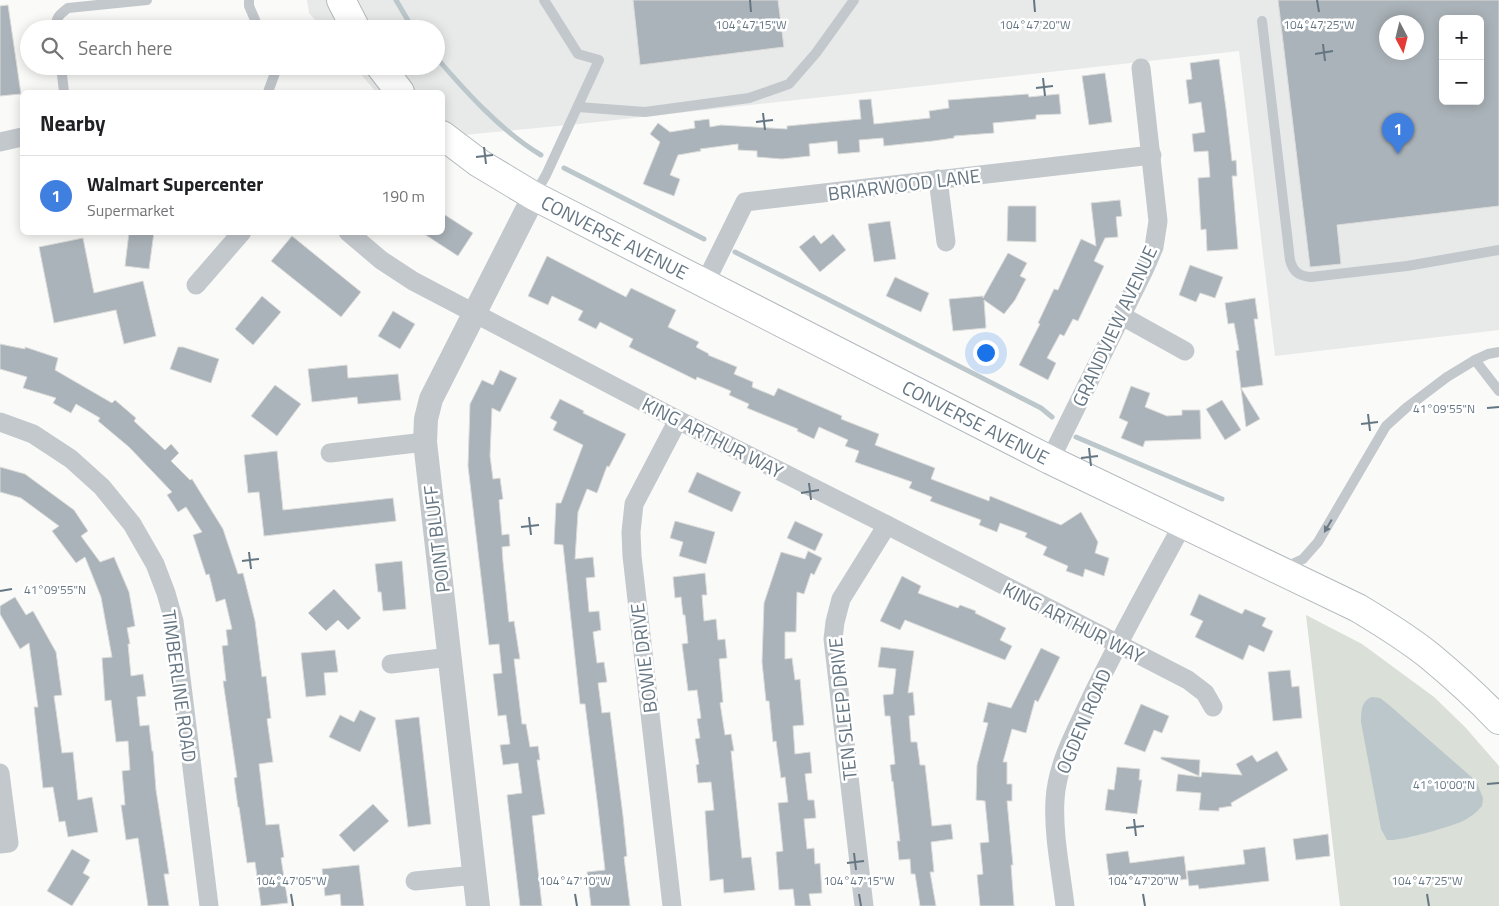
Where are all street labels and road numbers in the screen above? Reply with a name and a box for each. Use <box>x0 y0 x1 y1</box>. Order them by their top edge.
street label: BRIARWOOD LANE <box>826 160 982 208</box>
street label: CONVERSE AVENUE <box>536 187 694 287</box>
street label: GRANDVIEW AVENUE <box>1064 241 1164 411</box>
street label: CONVERSE AVENUE <box>897 372 1055 472</box>
street label: KING ARTHUR WAY <box>637 389 789 485</box>
street label: POINT BLUFF <box>415 483 457 595</box>
street label: KING ARTHUR WAY <box>998 574 1150 670</box>
street label: BOWIE DRIVE <box>622 601 664 715</box>
street label: TIMBERLINE ROAD <box>155 608 205 764</box>
street label: TEN SLEEP DRIVE <box>820 636 864 782</box>
street label: OGDEN ROAD <box>1048 664 1118 778</box>

